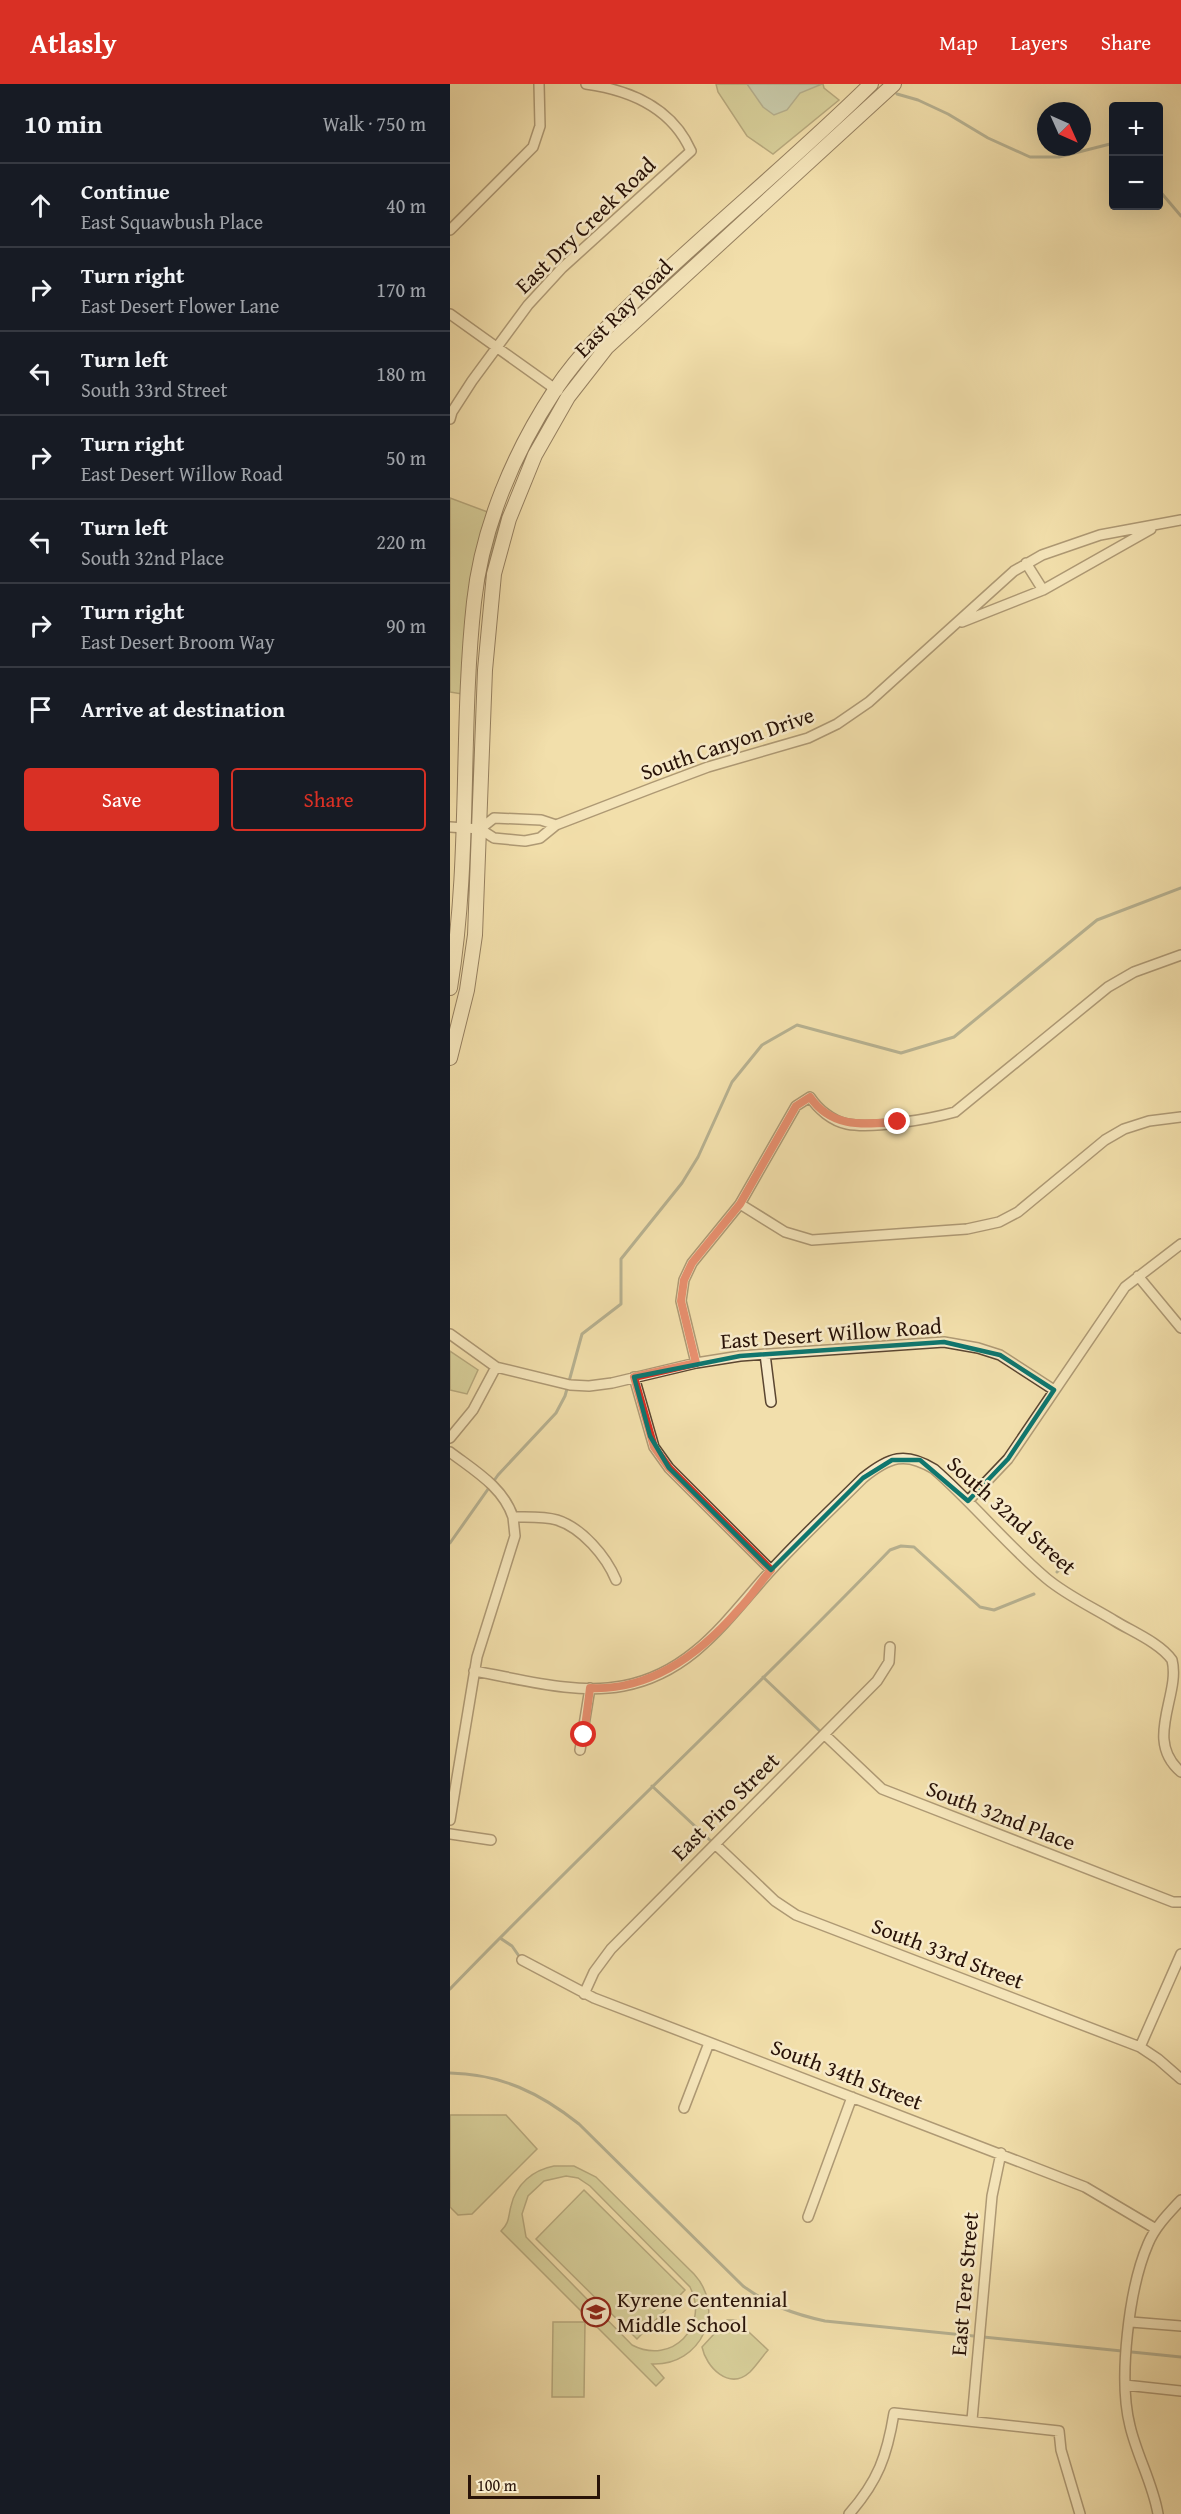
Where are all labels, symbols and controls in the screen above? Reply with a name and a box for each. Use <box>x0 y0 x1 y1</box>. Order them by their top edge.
text: Atlasly <box>30 22 117 63</box>
text: Map <box>939 27 978 58</box>
text: Layers <box>1011 27 1068 58</box>
text: Share <box>1101 27 1151 58</box>
north arrow <box>1037 102 1091 156</box>
map controls <box>1109 102 1163 210</box>
button: + <box>1109 102 1163 156</box>
text: 10 min <box>24 104 102 143</box>
text: Walk · 750 m <box>323 109 426 138</box>
street label: East Dry Creek Road <box>508 149 663 301</box>
button: − <box>1109 156 1163 210</box>
text: Continue <box>81 175 170 207</box>
icon: ahead <box>24 189 57 222</box>
text: 40 m <box>386 191 426 220</box>
text: East Squawbush Place <box>81 207 263 236</box>
street label: East Ray Road <box>567 251 680 364</box>
text: Turn right <box>81 259 184 291</box>
icon: right <box>24 273 57 306</box>
text: 170 m <box>376 275 426 304</box>
text: East Desert Flower Lane <box>81 291 279 320</box>
text: Turn left <box>81 343 168 375</box>
icon: left <box>24 357 57 390</box>
text: 180 m <box>376 359 426 388</box>
text: South 33rd Street <box>81 375 227 404</box>
text: Turn right <box>81 427 184 459</box>
icon: right <box>24 441 57 474</box>
text: 50 m <box>386 443 426 472</box>
text: East Desert Willow Road <box>81 459 283 488</box>
text: Turn left <box>81 511 168 543</box>
icon: left <box>24 525 57 558</box>
text: 220 m <box>376 527 426 556</box>
text: South 32nd Place <box>81 543 224 572</box>
text: Turn right <box>81 595 184 627</box>
icon: right <box>24 609 57 642</box>
text: 90 m <box>386 611 426 640</box>
text: East Desert Broom Way <box>81 627 275 656</box>
icon: arrive <box>24 693 57 726</box>
text: Arrive at destination <box>81 693 285 725</box>
street label: South Canyon Drive <box>636 698 818 788</box>
button: Save <box>24 768 219 831</box>
button: Share <box>231 768 426 831</box>
route end <box>884 1108 910 1134</box>
street label: East Desert Willow Road <box>719 1309 943 1357</box>
street label: South 32nd Street <box>940 1448 1084 1582</box>
route start <box>570 1721 596 1747</box>
street label: East Piro Street <box>664 1745 786 1867</box>
street label: South 32nd Place <box>922 1772 1080 1858</box>
street label: South 33rd Street <box>867 1909 1029 1997</box>
street label: South 34th Street <box>766 2030 928 2118</box>
street label: East Tere Street <box>942 2211 986 2357</box>
place label: Kyrene Centennial Middle School <box>617 2283 788 2340</box>
school or university icon: Kyrene Centennial Middle School <box>580 2296 612 2328</box>
scale bar <box>468 2472 600 2500</box>
text: 100 m <box>477 2473 517 2497</box>

